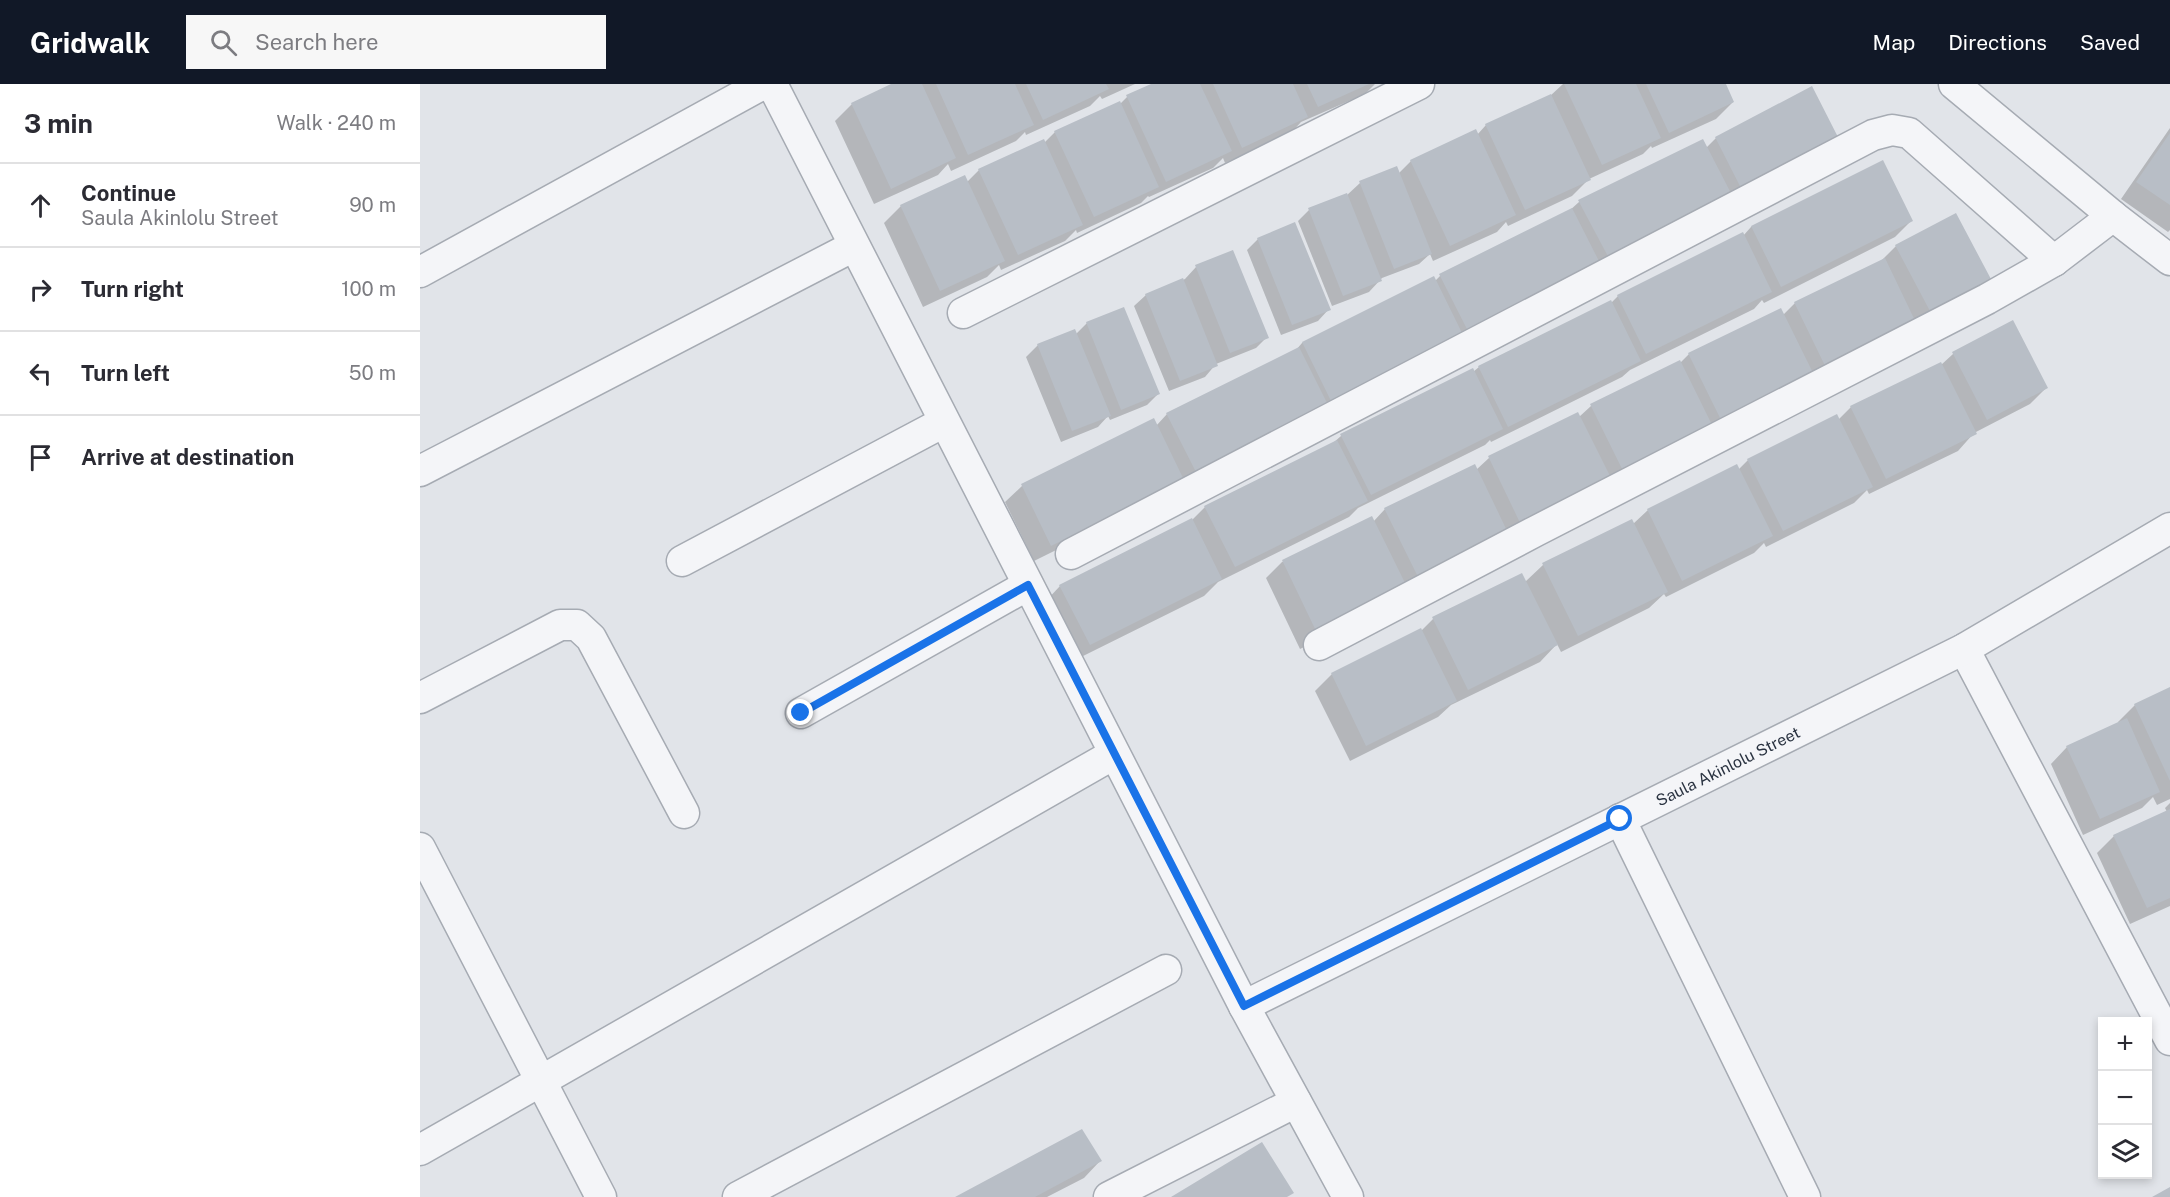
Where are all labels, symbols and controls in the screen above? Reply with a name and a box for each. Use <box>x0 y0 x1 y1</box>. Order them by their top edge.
search box <box>186 15 606 69</box>
text: Gridwalk <box>30 26 150 59</box>
icon: search <box>207 26 240 59</box>
text: Search here <box>255 29 379 55</box>
text: Map <box>1873 30 1915 55</box>
text: Directions <box>1948 30 2047 55</box>
text: Saved <box>2080 30 2140 55</box>
text: 3 min <box>24 108 93 139</box>
text: Walk · 240 m <box>276 111 396 135</box>
text: Continue <box>81 180 176 206</box>
icon: ahead <box>24 189 57 222</box>
text: 90 m <box>349 193 396 217</box>
text: Saula Akinlolu Street <box>81 206 279 230</box>
icon: right <box>24 273 57 306</box>
text: Turn right <box>81 276 184 302</box>
text: 100 m <box>341 277 396 301</box>
icon: left <box>24 357 57 390</box>
text: Turn left <box>81 360 170 386</box>
text: 50 m <box>349 361 396 385</box>
icon: arrive <box>24 441 57 474</box>
text: Arrive at destination <box>81 444 294 470</box>
route end <box>787 699 813 725</box>
street label: Saula Akinlolu Street <box>1653 723 1803 810</box>
route start <box>1606 805 1632 831</box>
map controls <box>2098 1017 2152 1179</box>
button: + <box>2098 1017 2152 1071</box>
button: − <box>2098 1071 2152 1125</box>
button: layers <box>2098 1125 2152 1179</box>

